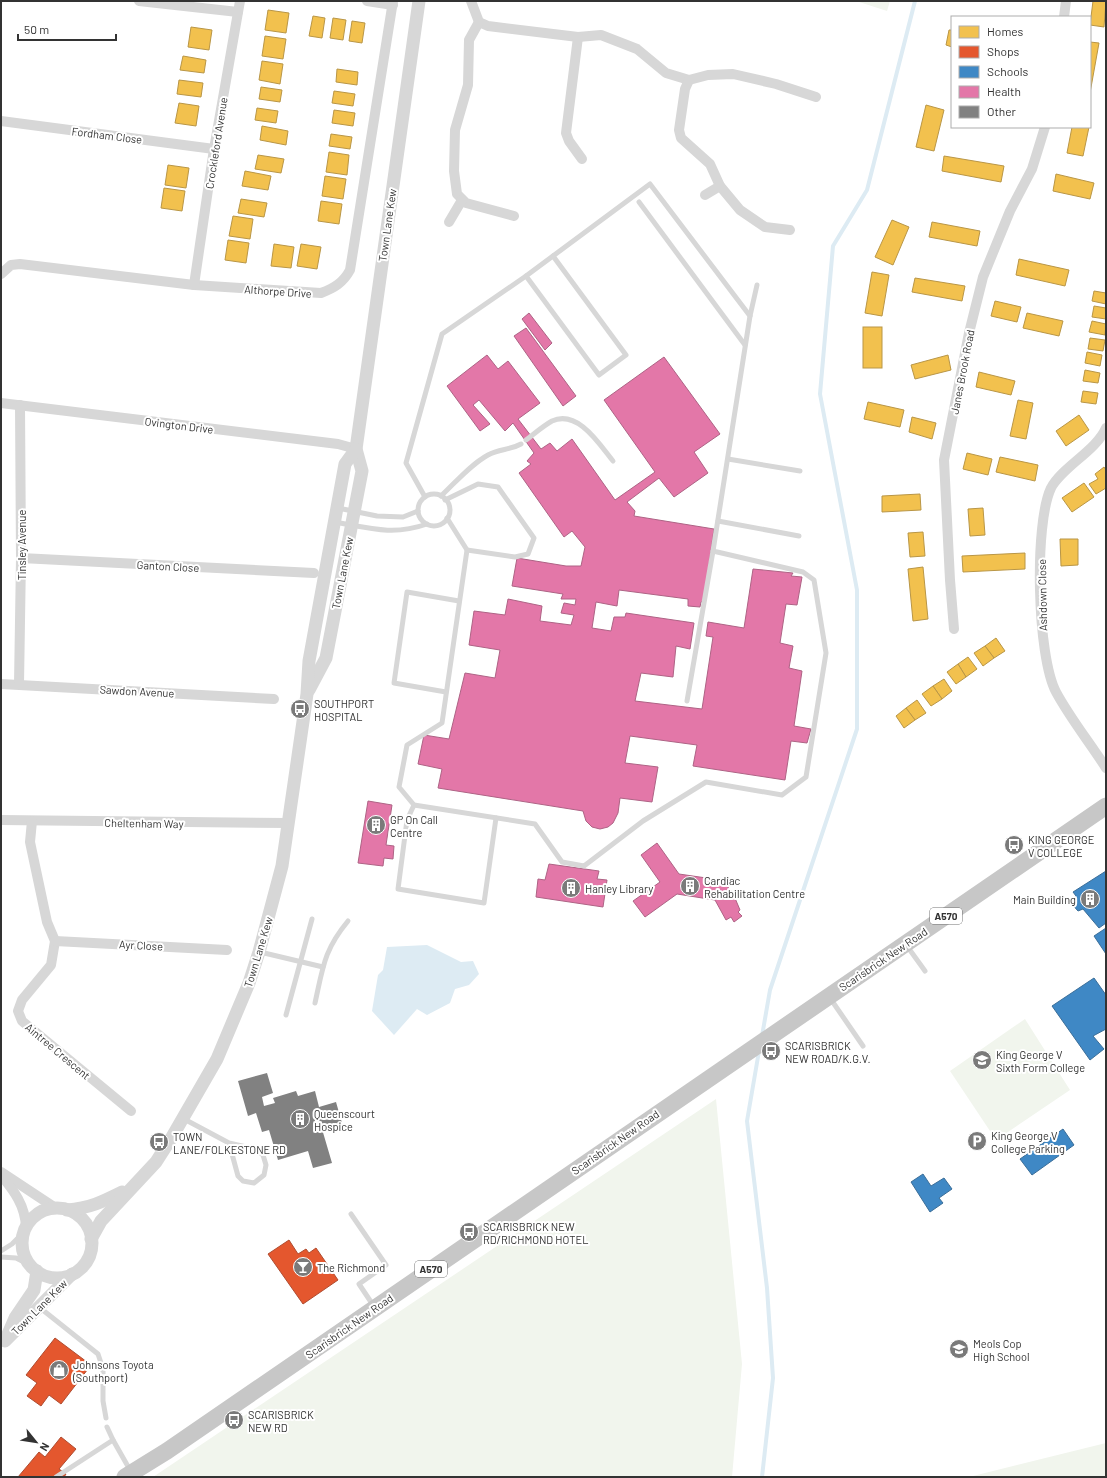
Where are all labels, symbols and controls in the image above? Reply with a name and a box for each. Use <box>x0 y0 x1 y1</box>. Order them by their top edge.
scale bar <box>18 16 116 42</box>
legend <box>951 16 1091 128</box>
text: 50 m <box>24 22 49 36</box>
text: Homes <box>987 24 1024 38</box>
text: Shops <box>987 44 1020 58</box>
text: Schools <box>987 64 1028 78</box>
text: Health <box>987 84 1021 98</box>
street label: Crockleford Avenue <box>202 96 230 190</box>
text: Other <box>987 104 1017 118</box>
street label: Fordham Close <box>71 124 143 146</box>
street label: Town Lane Kew <box>375 188 399 262</box>
street label: Althorpe Drive <box>244 282 312 300</box>
street label: Janes Brook Road <box>947 329 977 415</box>
street label: Ovington Drive <box>144 414 214 436</box>
street label: Tinsley Avenue <box>15 510 28 580</box>
street label: Town Lane Kew <box>329 536 355 610</box>
street label: Ganton Close <box>136 558 200 574</box>
street label: Ashdown Close <box>1035 559 1049 631</box>
street label: Sawdon Avenue <box>99 683 175 699</box>
place label: SOUTHPORT HOSPITAL <box>314 697 374 723</box>
bus stop icon: SOUTHPORT HOSPITAL <box>289 698 311 720</box>
place label: GP On Call Centre <box>390 813 438 839</box>
building icon: GP On Call Centre <box>365 814 387 836</box>
street label: Cheltenham Way <box>104 816 184 830</box>
place label: KING GEORGE V COLLEGE <box>1028 833 1095 859</box>
bus stop icon: KING GEORGE V COLLEGE <box>1003 834 1025 856</box>
place label: Cardiac Rehabilitation Centre <box>704 874 805 900</box>
building icon: Cardiac Rehabilitation Centre <box>679 875 701 897</box>
building icon: Hanley Library <box>560 877 582 899</box>
place label: Hanley Library <box>585 882 653 895</box>
building icon: Main Building <box>1079 888 1101 910</box>
place label: Main Building <box>1013 893 1076 906</box>
road number: A570 <box>930 908 962 924</box>
street label: Town Lane Kew <box>241 915 275 989</box>
street label: Scarisbrick New Road <box>836 925 930 993</box>
street label: Ayr Close <box>119 937 163 953</box>
street label: Aintree Crescent <box>23 1020 93 1082</box>
place label: SCARISBRICK NEW ROAD/K.G.V. <box>785 1039 871 1065</box>
bus stop icon: SCARISBRICK NEW ROAD/K.G.V. <box>760 1040 782 1062</box>
place label: King George V Sixth Form College <box>996 1048 1085 1074</box>
school or university icon: King George V Sixth Form College <box>971 1049 993 1071</box>
place label: Queenscourt Hospice <box>314 1107 375 1133</box>
street label: Scarisbrick New Road <box>569 1107 661 1177</box>
building icon: Queenscourt Hospice <box>289 1108 311 1130</box>
place label: King George V College Parking <box>991 1129 1065 1155</box>
place label: TOWN LANE/FOLKESTONE RD <box>173 1130 286 1156</box>
parking icon: King George V College Parking <box>966 1130 988 1152</box>
bus stop icon: TOWN LANE/FOLKESTONE RD <box>148 1131 170 1153</box>
place label: SCARISBRICK NEW RD/RICHMOND HOTEL <box>483 1220 588 1246</box>
bus stop icon: SCARISBRICK NEW RD/RICHMOND HOTEL <box>458 1221 480 1243</box>
bar icon: The Richmond <box>292 1256 314 1278</box>
place label: The Richmond <box>317 1261 385 1274</box>
road number: A570 <box>415 1261 447 1277</box>
street label: Town Lane Kew <box>8 1276 70 1338</box>
street label: Scarisbrick New Road <box>303 1291 395 1361</box>
place label: Meols Cop High School <box>973 1337 1030 1363</box>
school or university icon: Meols Cop High School <box>948 1338 970 1360</box>
place label: Johnsons Toyota (Southport) <box>72 1358 154 1384</box>
shop icon: Johnsons Toyota (Southport) <box>48 1359 70 1381</box>
place label: SCARISBRICK NEW RD <box>248 1408 314 1434</box>
bus stop icon: SCARISBRICK NEW RD <box>223 1409 245 1431</box>
north arrow <box>16 1422 56 1462</box>
text: N <box>38 1441 53 1454</box>

